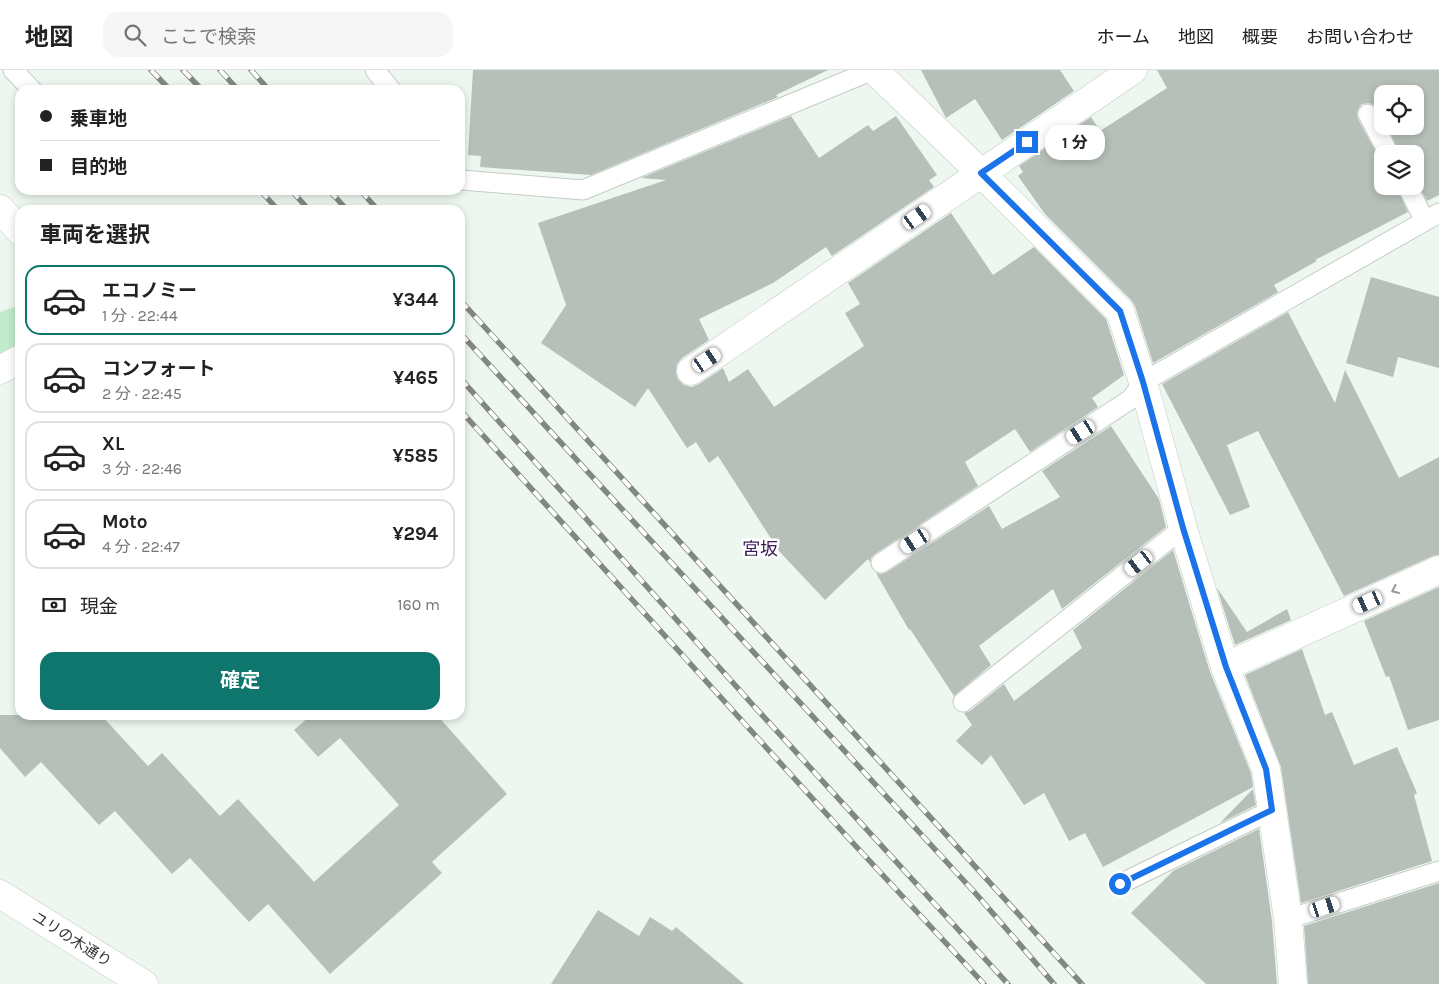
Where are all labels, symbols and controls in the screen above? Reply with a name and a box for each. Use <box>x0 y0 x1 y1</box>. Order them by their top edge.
search box <box>103 12 453 57</box>
icon: search <box>121 21 149 49</box>
text: 地図 <box>25 23 73 51</box>
text: ここで検索 <box>161 26 256 48</box>
text: ホーム <box>1097 26 1150 48</box>
text: 地図 <box>1178 26 1214 48</box>
text: 概要 <box>1242 26 1278 48</box>
text: お問い合わせ <box>1306 26 1414 48</box>
map controls <box>1374 85 1424 195</box>
button: locate <box>1374 85 1424 135</box>
text: 乗車地 <box>70 108 127 130</box>
callout: 1 分 <box>1044 124 1104 160</box>
route end <box>1016 131 1038 153</box>
text: 1 分 <box>1062 133 1088 152</box>
button: layers <box>1374 145 1424 195</box>
text: 目的地 <box>70 156 127 178</box>
car <box>900 202 933 232</box>
text: 車両を選択 <box>40 222 150 248</box>
icon: car <box>42 278 87 323</box>
text: エコノミー <box>102 280 197 302</box>
text: ¥344 <box>392 289 438 311</box>
text: 1 分 · 22:44 <box>102 306 178 325</box>
car <box>690 345 723 375</box>
icon: car <box>42 356 87 401</box>
text: コンフォート <box>102 358 215 380</box>
text: ¥465 <box>393 367 438 389</box>
text: 2 分 · 22:45 <box>102 384 182 403</box>
car <box>1064 418 1097 446</box>
text: XL <box>102 433 124 455</box>
icon: car <box>42 434 87 479</box>
text: ¥585 <box>392 445 438 467</box>
text: 3 分 · 22:46 <box>102 459 182 478</box>
text: Moto <box>102 511 148 533</box>
icon: car <box>42 512 87 557</box>
text: ¥294 <box>392 523 438 545</box>
car <box>898 527 931 555</box>
text: 4 分 · 22:47 <box>102 537 180 556</box>
district label: 宮坂 <box>742 538 778 560</box>
car <box>1122 548 1155 578</box>
one-way arrow <box>1391 584 1400 594</box>
car <box>1351 589 1384 615</box>
icon: cash <box>40 591 68 619</box>
text: 160 m <box>397 595 440 614</box>
text: 現金 <box>80 596 118 618</box>
button: 確定 <box>40 652 440 710</box>
route start <box>1109 873 1131 895</box>
car <box>1308 895 1341 919</box>
street label: ユリの木通り <box>29 908 115 970</box>

